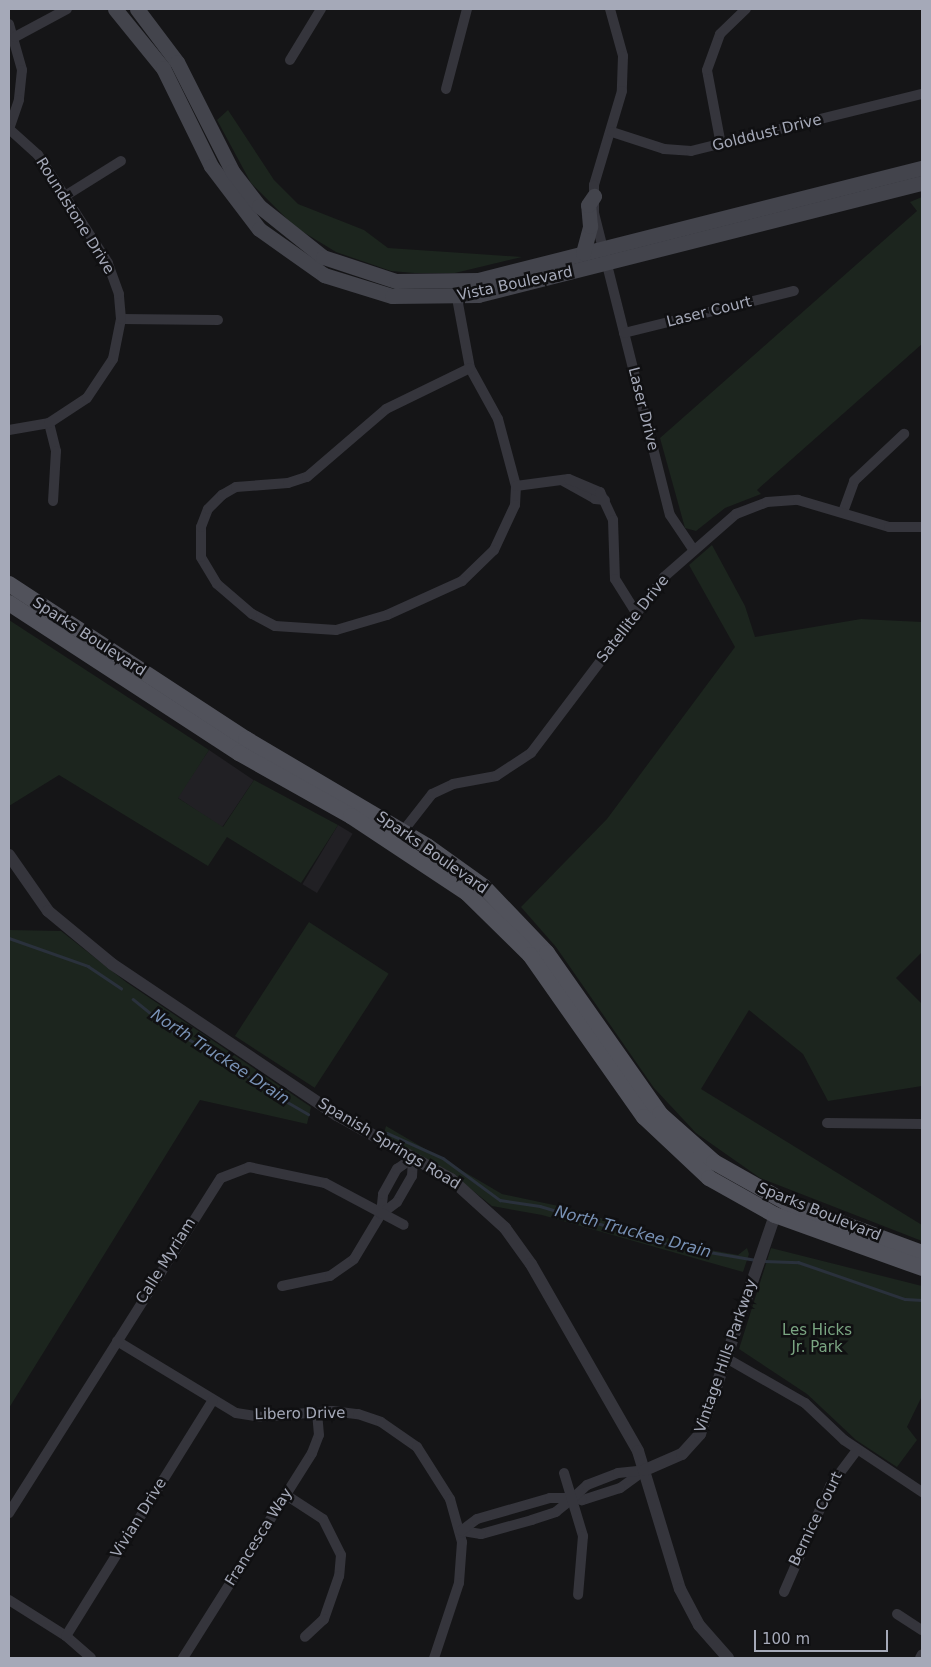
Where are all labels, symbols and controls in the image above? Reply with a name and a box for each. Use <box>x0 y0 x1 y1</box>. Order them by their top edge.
street label: Golddust Drive <box>710 111 824 155</box>
street label: Roundstone Drive <box>32 154 118 278</box>
street label: Vista Boulevard <box>456 263 574 305</box>
street label: Laser Court <box>665 293 753 331</box>
street label: Laser Drive <box>624 365 662 453</box>
street label: Satellite Drive <box>593 572 673 666</box>
street label: Sparks Boulevard <box>29 594 149 680</box>
street label: Sparks Boulevard <box>373 808 491 898</box>
water label: North Truckee Drain <box>147 1005 293 1109</box>
street label: Spanish Springs Road <box>315 1094 463 1194</box>
street label: Sparks Boulevard <box>755 1179 883 1245</box>
water label: North Truckee Drain <box>553 1202 713 1262</box>
street label: Calle Myriam <box>132 1215 200 1307</box>
street label: Vintage Hills Parkway <box>691 1277 761 1435</box>
park label: Les Hicks Jr. Park <box>782 1321 852 1356</box>
street label: Libero Drive <box>254 1404 346 1424</box>
street label: Bernice Court <box>785 1469 847 1569</box>
street label: Vivian Drive <box>107 1475 171 1561</box>
street label: Francesca Way <box>222 1485 296 1589</box>
scale bar <box>756 1620 890 1652</box>
text: 100 m <box>762 1630 810 1648</box>

